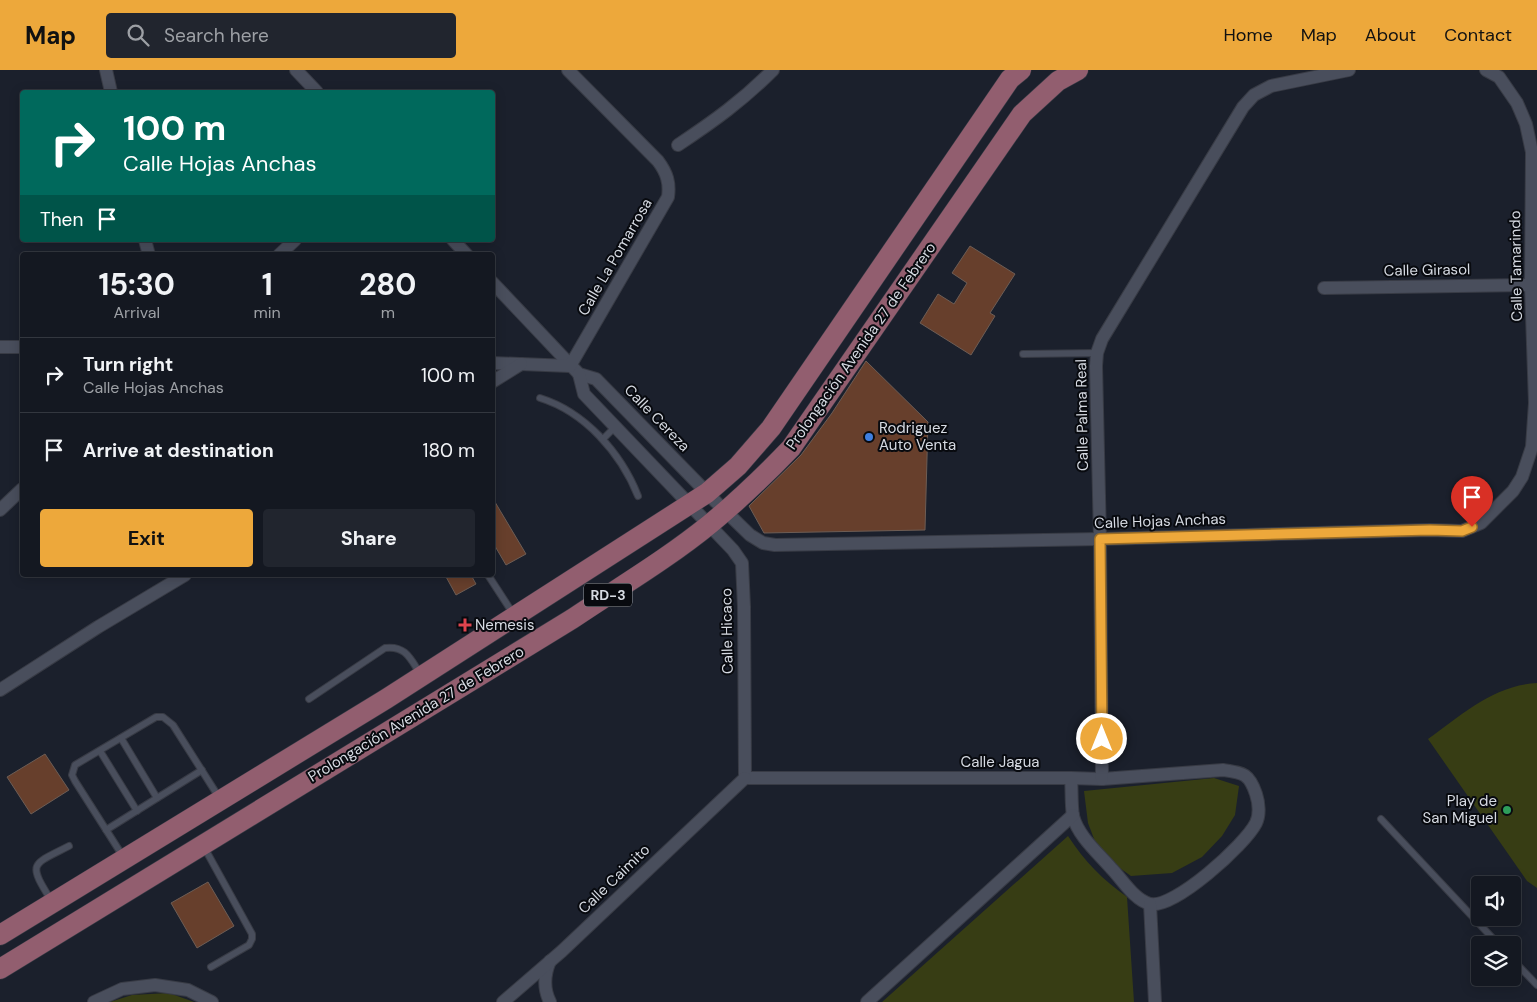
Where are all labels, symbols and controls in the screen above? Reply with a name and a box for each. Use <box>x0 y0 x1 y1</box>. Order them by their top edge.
search box <box>106 13 456 58</box>
text: Map <box>25 20 76 51</box>
icon: search <box>124 21 152 49</box>
text: Search here <box>164 23 269 48</box>
text: Home <box>1223 23 1273 47</box>
text: Map <box>1301 23 1337 47</box>
text: About <box>1365 23 1416 47</box>
text: Contact <box>1444 23 1512 47</box>
text: 100 m <box>123 105 226 151</box>
icon: right <box>40 110 105 175</box>
text: Calle Hojas Anchas <box>123 149 317 178</box>
street label: Calle La Pomarrosa <box>573 195 657 319</box>
icon: arrive <box>93 205 121 233</box>
text: Then <box>40 207 83 232</box>
street label: Calle Tamarindo <box>1505 210 1527 322</box>
street label: Prolongación Avenida 27 de Febrero <box>781 238 941 454</box>
street label: Calle Girasol <box>1384 259 1470 281</box>
text: 15:30 <box>99 265 175 304</box>
text: 1 <box>262 265 273 304</box>
text: 280 <box>359 265 416 304</box>
text: Arrival <box>113 302 160 323</box>
text: min <box>253 302 281 323</box>
text: m <box>381 302 395 323</box>
text: Turn right <box>83 352 173 377</box>
street label: Calle Palma Real <box>1071 359 1093 471</box>
icon: right <box>40 361 68 389</box>
text: 100 m <box>421 363 475 388</box>
text: Calle Hojas Anchas <box>83 377 224 398</box>
street label: Calle Cereza <box>620 380 694 456</box>
place label: Rodriguez Auto Venta <box>879 418 956 455</box>
marker: Rodriguez Auto Venta <box>863 431 875 443</box>
icon: arrive <box>40 436 68 464</box>
text: Arrive at destination <box>83 438 274 463</box>
text: 180 m <box>423 438 475 463</box>
pin <box>1451 476 1493 527</box>
icon: arrive <box>1458 483 1486 511</box>
button: Exit <box>40 509 253 567</box>
button: Share <box>263 509 475 567</box>
street label: Calle Hojas Anchas <box>1094 509 1226 533</box>
road number: RD-3 <box>584 584 632 606</box>
street label: Calle Hicaco <box>716 588 738 674</box>
place label: Nemesis <box>475 615 534 635</box>
marker: Nemesis <box>459 619 471 631</box>
street label: Prolongación Avenida 27 de Febrero <box>304 641 528 787</box>
position arrow <box>1075 712 1127 764</box>
street label: Calle Jagua <box>961 752 1039 772</box>
place label: Play de San Miguel <box>1422 791 1497 828</box>
marker: Play de San Miguel <box>1501 804 1513 816</box>
street label: Calle Caimito <box>574 840 654 918</box>
map controls <box>1471 876 1521 986</box>
button: sound <box>1471 876 1521 926</box>
button: layers <box>1471 936 1521 986</box>

